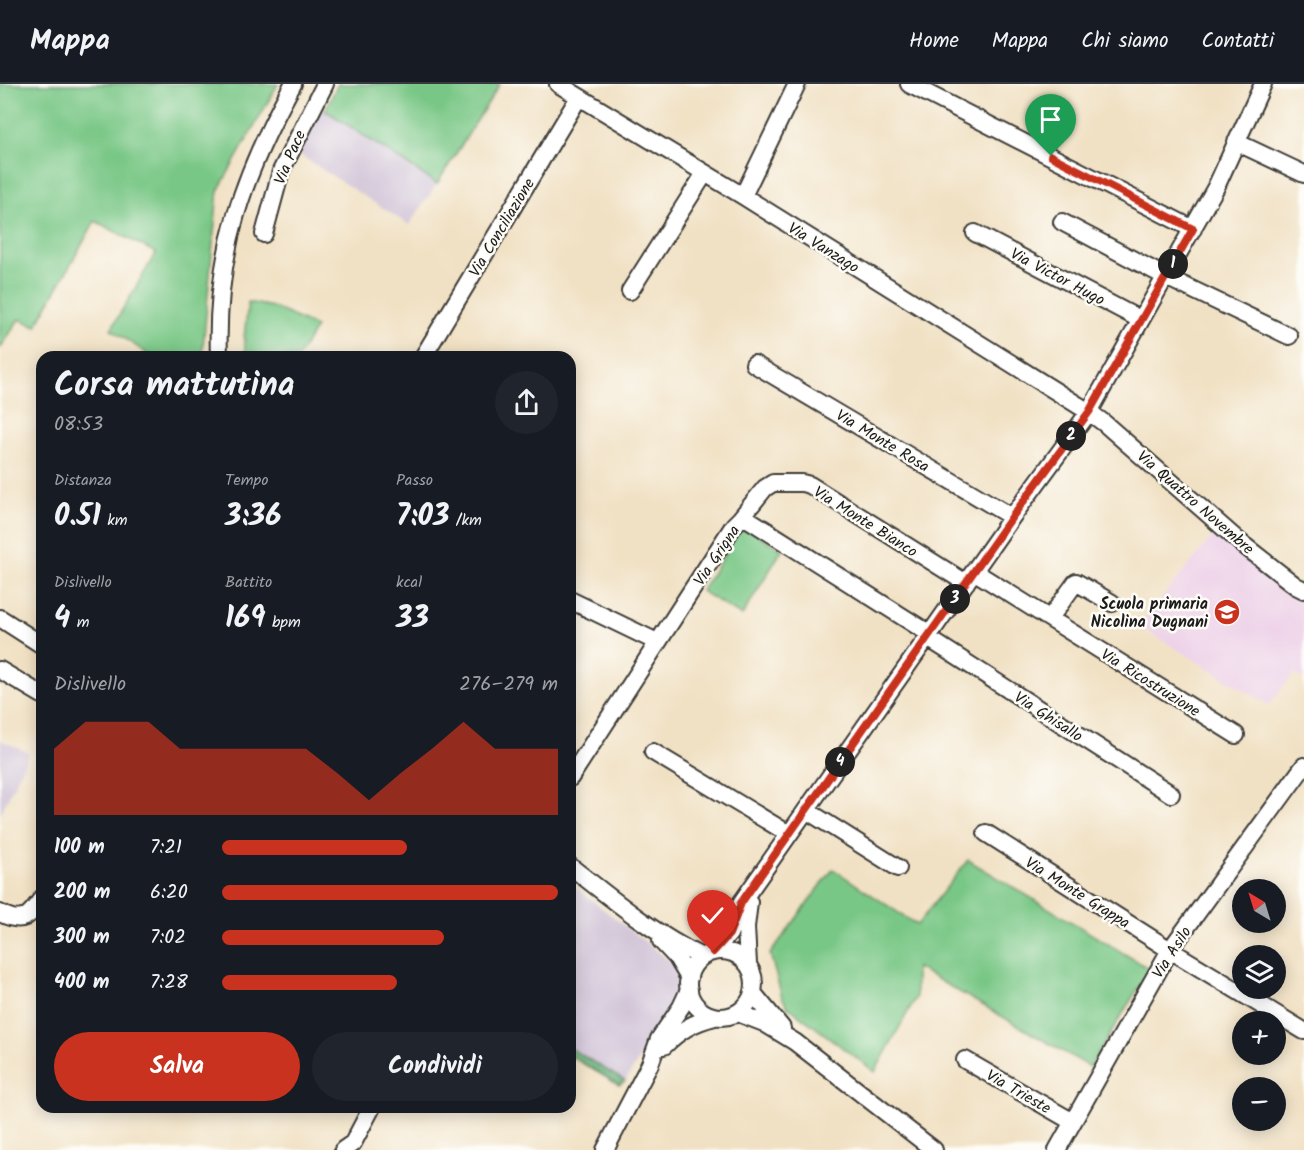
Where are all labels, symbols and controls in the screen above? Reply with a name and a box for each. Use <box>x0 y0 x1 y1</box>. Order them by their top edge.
text: Mappa <box>30 19 110 64</box>
text: Home <box>909 25 959 58</box>
text: Mappa <box>992 25 1048 58</box>
text: Chi siamo <box>1081 25 1168 58</box>
text: Contatti <box>1201 25 1274 58</box>
pin <box>1025 94 1076 156</box>
icon: arrive <box>1034 103 1067 136</box>
street label: Via Pace <box>268 127 313 189</box>
street label: Via Conciliazione <box>463 174 542 282</box>
street label: Via Vanzago <box>783 216 864 280</box>
street label: Via Victor Hugo <box>1005 242 1109 313</box>
pin: 1 <box>1158 249 1188 279</box>
text: 1 <box>1171 251 1175 276</box>
text: Corsa mattutina <box>54 360 295 413</box>
button: share <box>495 371 558 434</box>
street label: Via Monte Rosa <box>831 403 934 479</box>
text: 08:53 <box>54 409 103 441</box>
pin: 2 <box>1056 421 1086 451</box>
text: 2 <box>1066 423 1076 448</box>
street label: Via Quattro Novembre <box>1131 445 1259 561</box>
text: Distanza <box>54 468 112 493</box>
text: Tempo <box>225 468 268 493</box>
text: Passo <box>396 468 433 493</box>
street label: Via Monte Bianco <box>808 480 922 564</box>
text: 0.51 <box>54 493 101 541</box>
text: 3:36 <box>225 493 281 541</box>
text: 7:03 <box>396 493 449 541</box>
text: km <box>101 508 127 533</box>
text: /km <box>449 508 482 533</box>
street label: Via Grigna <box>688 520 747 591</box>
text: Dislivello <box>54 570 112 595</box>
text: Battito <box>225 570 272 595</box>
text: kcal <box>396 570 422 595</box>
pin: 3 <box>940 584 970 614</box>
text: 3 <box>951 586 959 611</box>
place label: Scuola primaria Nicolina Dugnani <box>1091 592 1209 635</box>
text: 4 <box>54 595 70 643</box>
text: 169 <box>225 595 266 643</box>
text: 33 <box>396 595 429 643</box>
school or university icon: Scuola primaria Nicolina Dugnani <box>1212 597 1242 627</box>
text: m <box>70 610 90 635</box>
text: bpm <box>266 610 301 635</box>
street label: Via Ricostruzione <box>1095 643 1205 724</box>
text: Dislivello <box>54 669 126 701</box>
text: 276–279 m <box>459 669 558 701</box>
street label: Via Ghisallo <box>1009 686 1088 749</box>
pin: 4 <box>825 747 855 777</box>
text: 4 <box>836 749 844 774</box>
text: 100 m <box>54 832 105 864</box>
text: 7:21 <box>150 832 182 864</box>
street label: Via Monte Grappa <box>1020 851 1135 936</box>
text: 200 m <box>54 877 110 909</box>
text: 6:20 <box>150 877 188 909</box>
north arrow <box>1232 879 1286 933</box>
map controls <box>1232 879 1286 1131</box>
pin <box>687 890 738 952</box>
icon: check <box>696 899 729 932</box>
text: 300 m <box>54 922 110 954</box>
text: 7:02 <box>150 922 186 954</box>
street label: Via Asilo <box>1146 922 1198 984</box>
button: layers <box>1232 945 1286 999</box>
text: 400 m <box>54 967 110 999</box>
text: 7:28 <box>150 967 188 999</box>
button: + <box>1232 1011 1286 1065</box>
button: Salva <box>54 1032 300 1101</box>
button: Condividi <box>312 1032 558 1101</box>
street label: Via Trieste <box>981 1064 1055 1121</box>
button: − <box>1232 1077 1286 1131</box>

